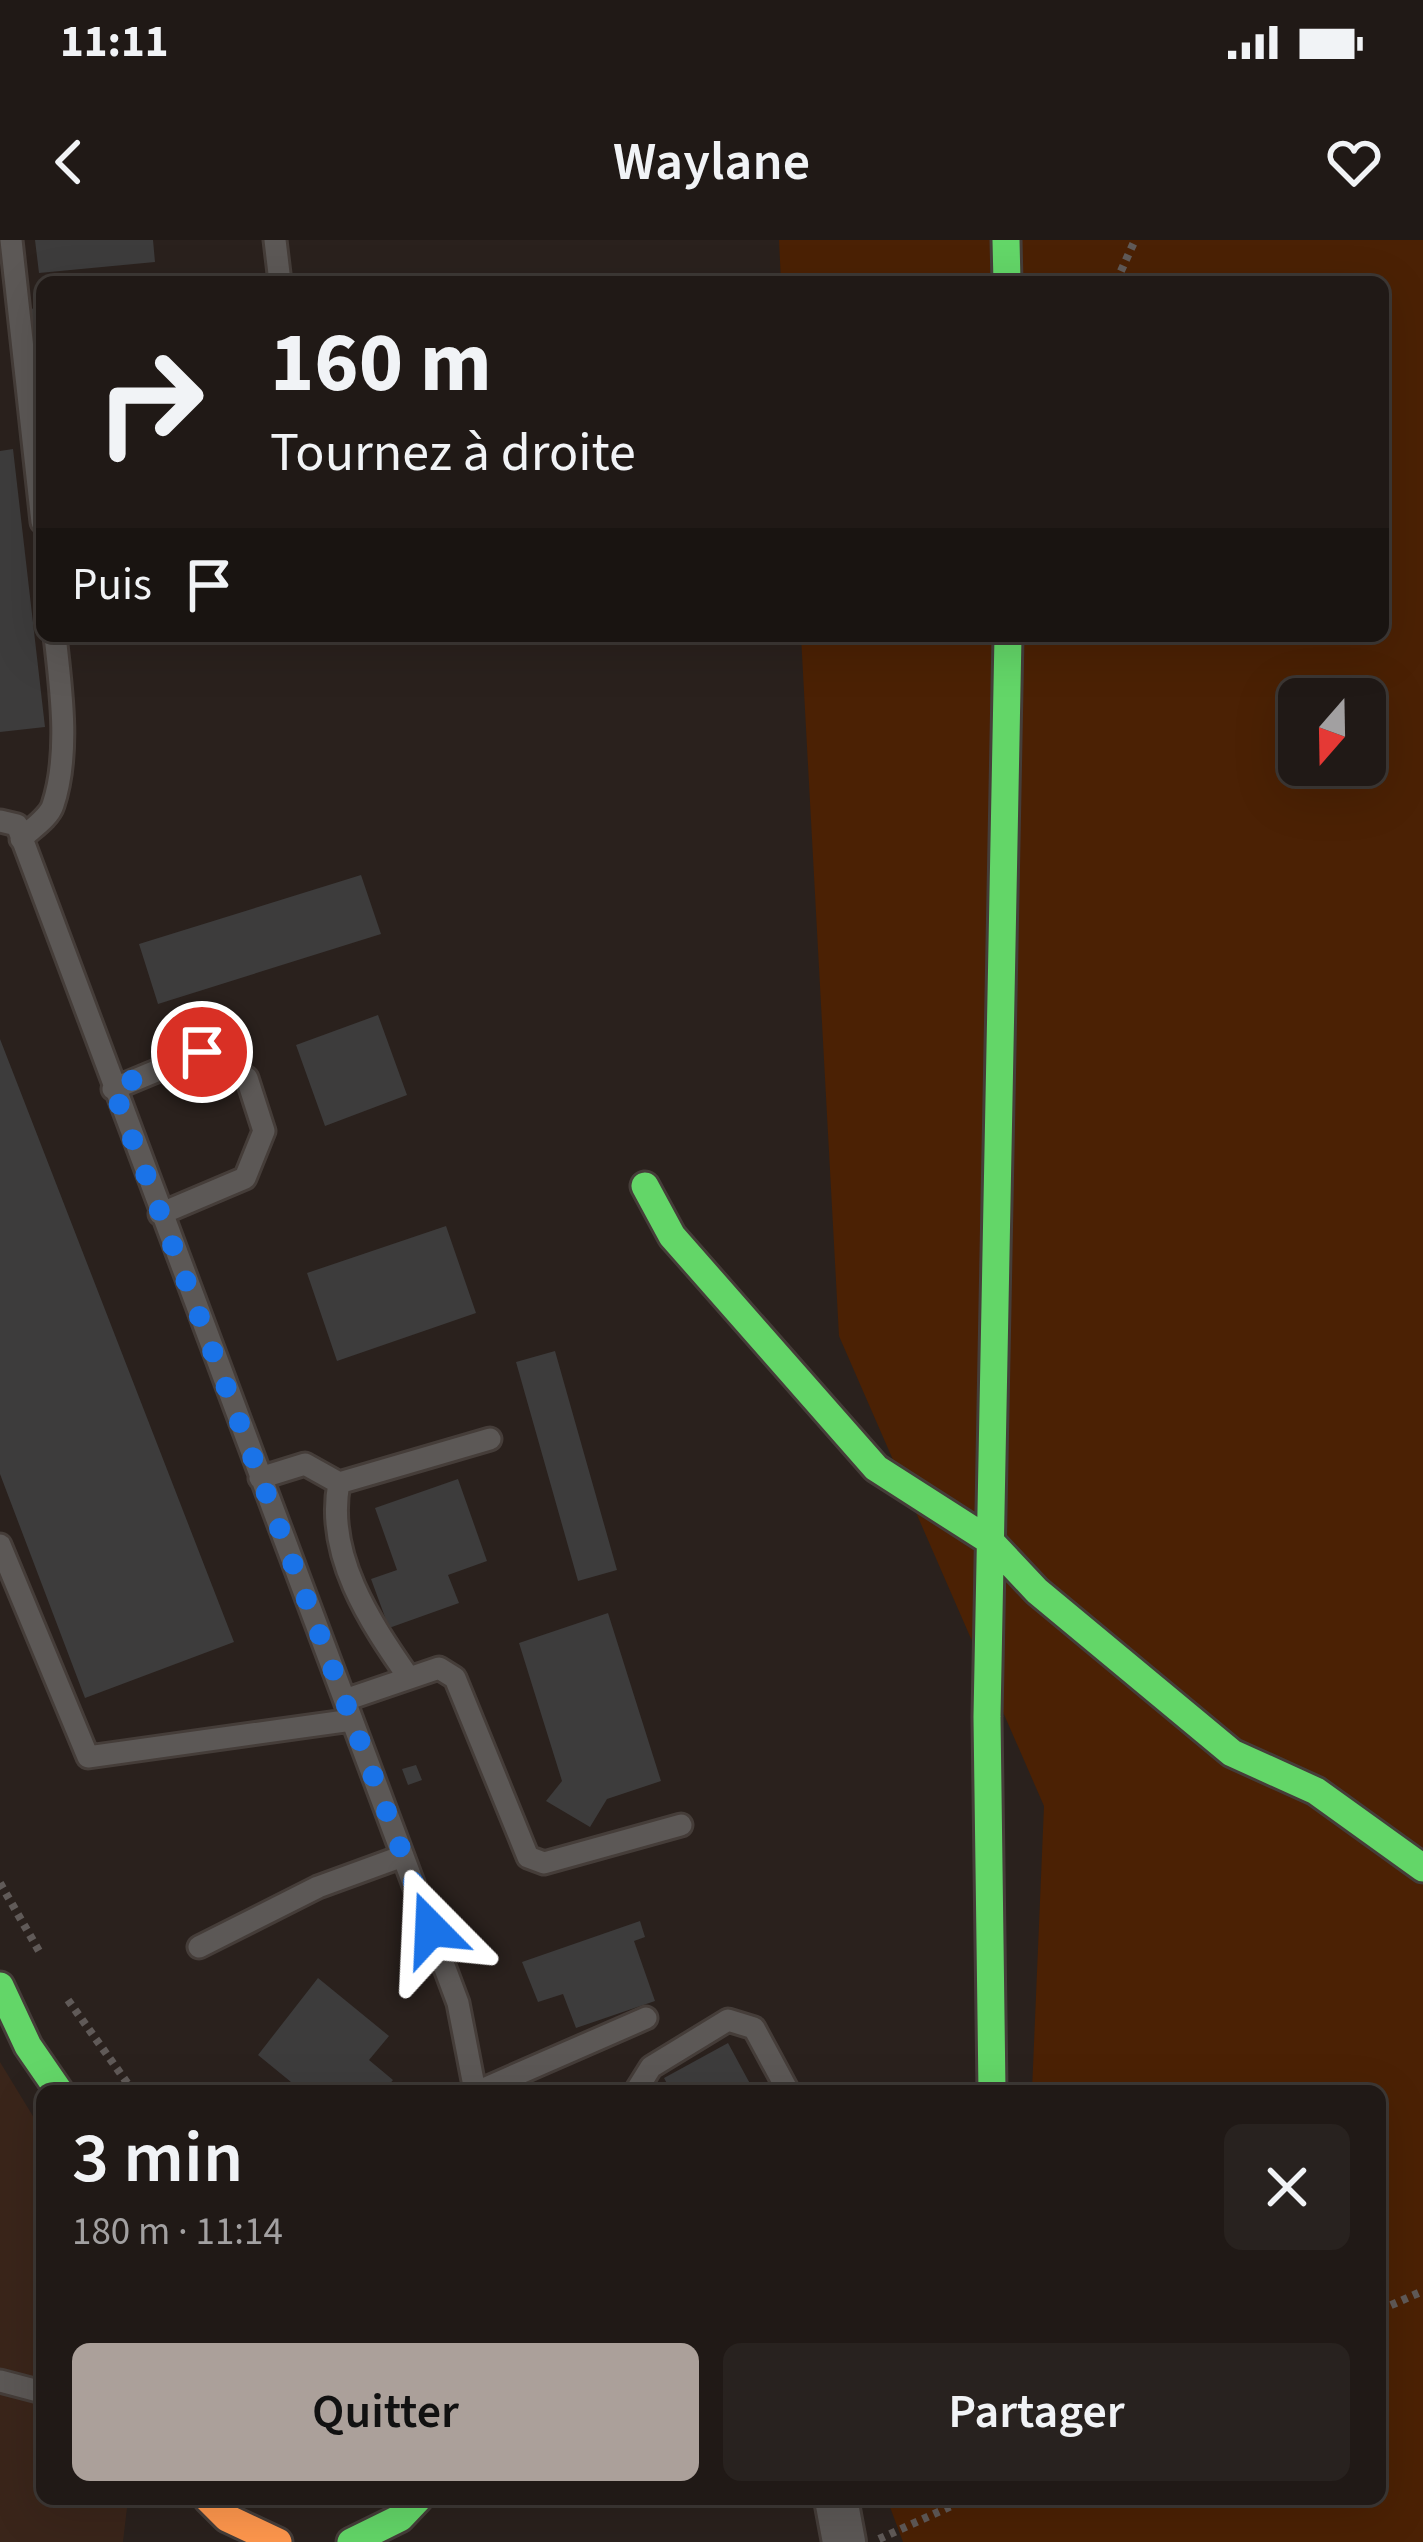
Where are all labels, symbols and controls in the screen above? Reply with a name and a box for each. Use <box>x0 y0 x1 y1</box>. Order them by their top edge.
text: 11:11 <box>60 10 169 74</box>
text: Waylane <box>613 124 810 201</box>
icon: back <box>36 129 102 195</box>
icon: heart <box>1321 129 1387 195</box>
text: 160 m <box>270 304 492 424</box>
icon: right <box>72 324 228 480</box>
text: Tournez à droite <box>270 415 636 492</box>
icon: arrive <box>176 552 242 618</box>
text: Puis <box>72 553 152 617</box>
north arrow <box>1278 678 1386 786</box>
map controls <box>1278 678 1386 786</box>
pin <box>151 1001 253 1103</box>
icon: arrive <box>169 1019 235 1085</box>
position arrow <box>368 1866 494 1992</box>
text: 3 min <box>72 2107 243 2210</box>
button: close <box>1224 2124 1350 2250</box>
text: 180 m · 11:14 <box>72 2204 283 2260</box>
button: Quitter <box>72 2343 699 2481</box>
button: Partager <box>723 2343 1350 2481</box>

